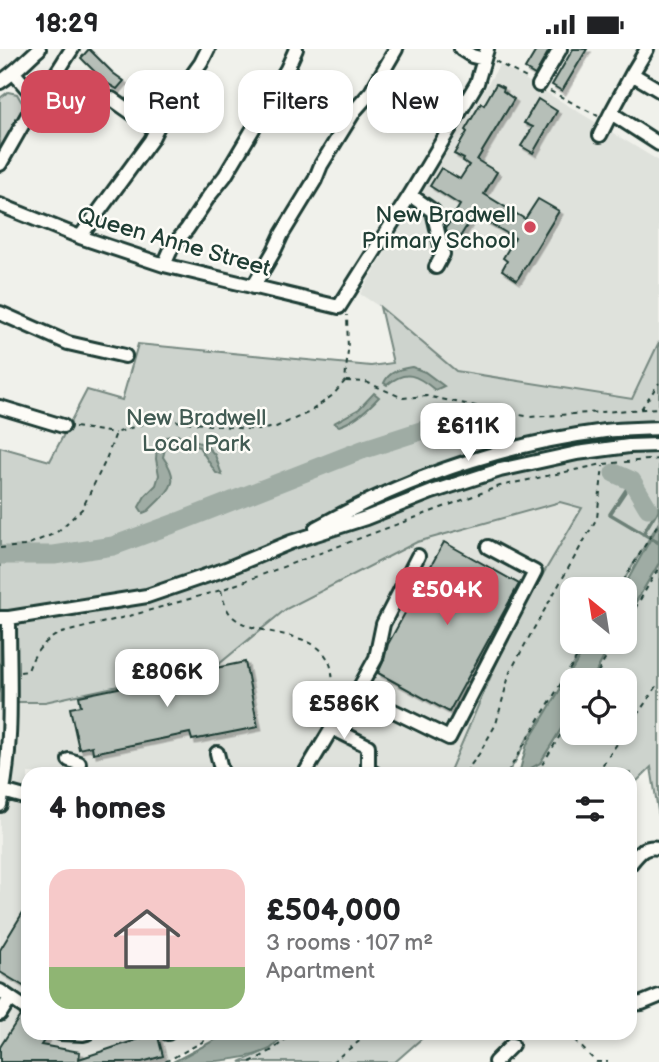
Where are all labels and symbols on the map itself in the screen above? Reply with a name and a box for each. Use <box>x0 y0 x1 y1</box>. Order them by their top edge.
street label: Queen Anne Street <box>74 201 274 283</box>
place label: New Bradwell Primary School <box>362 201 516 255</box>
marker: New Bradwell Primary School <box>522 219 538 235</box>
pin: £611K <box>419 403 517 463</box>
park label: New Bradwell Local Park <box>126 404 266 458</box>
pin: £504K <box>398 567 496 627</box>
north arrow <box>560 577 637 655</box>
pin: £806K <box>118 649 216 709</box>
pin: £586K <box>295 681 393 741</box>

